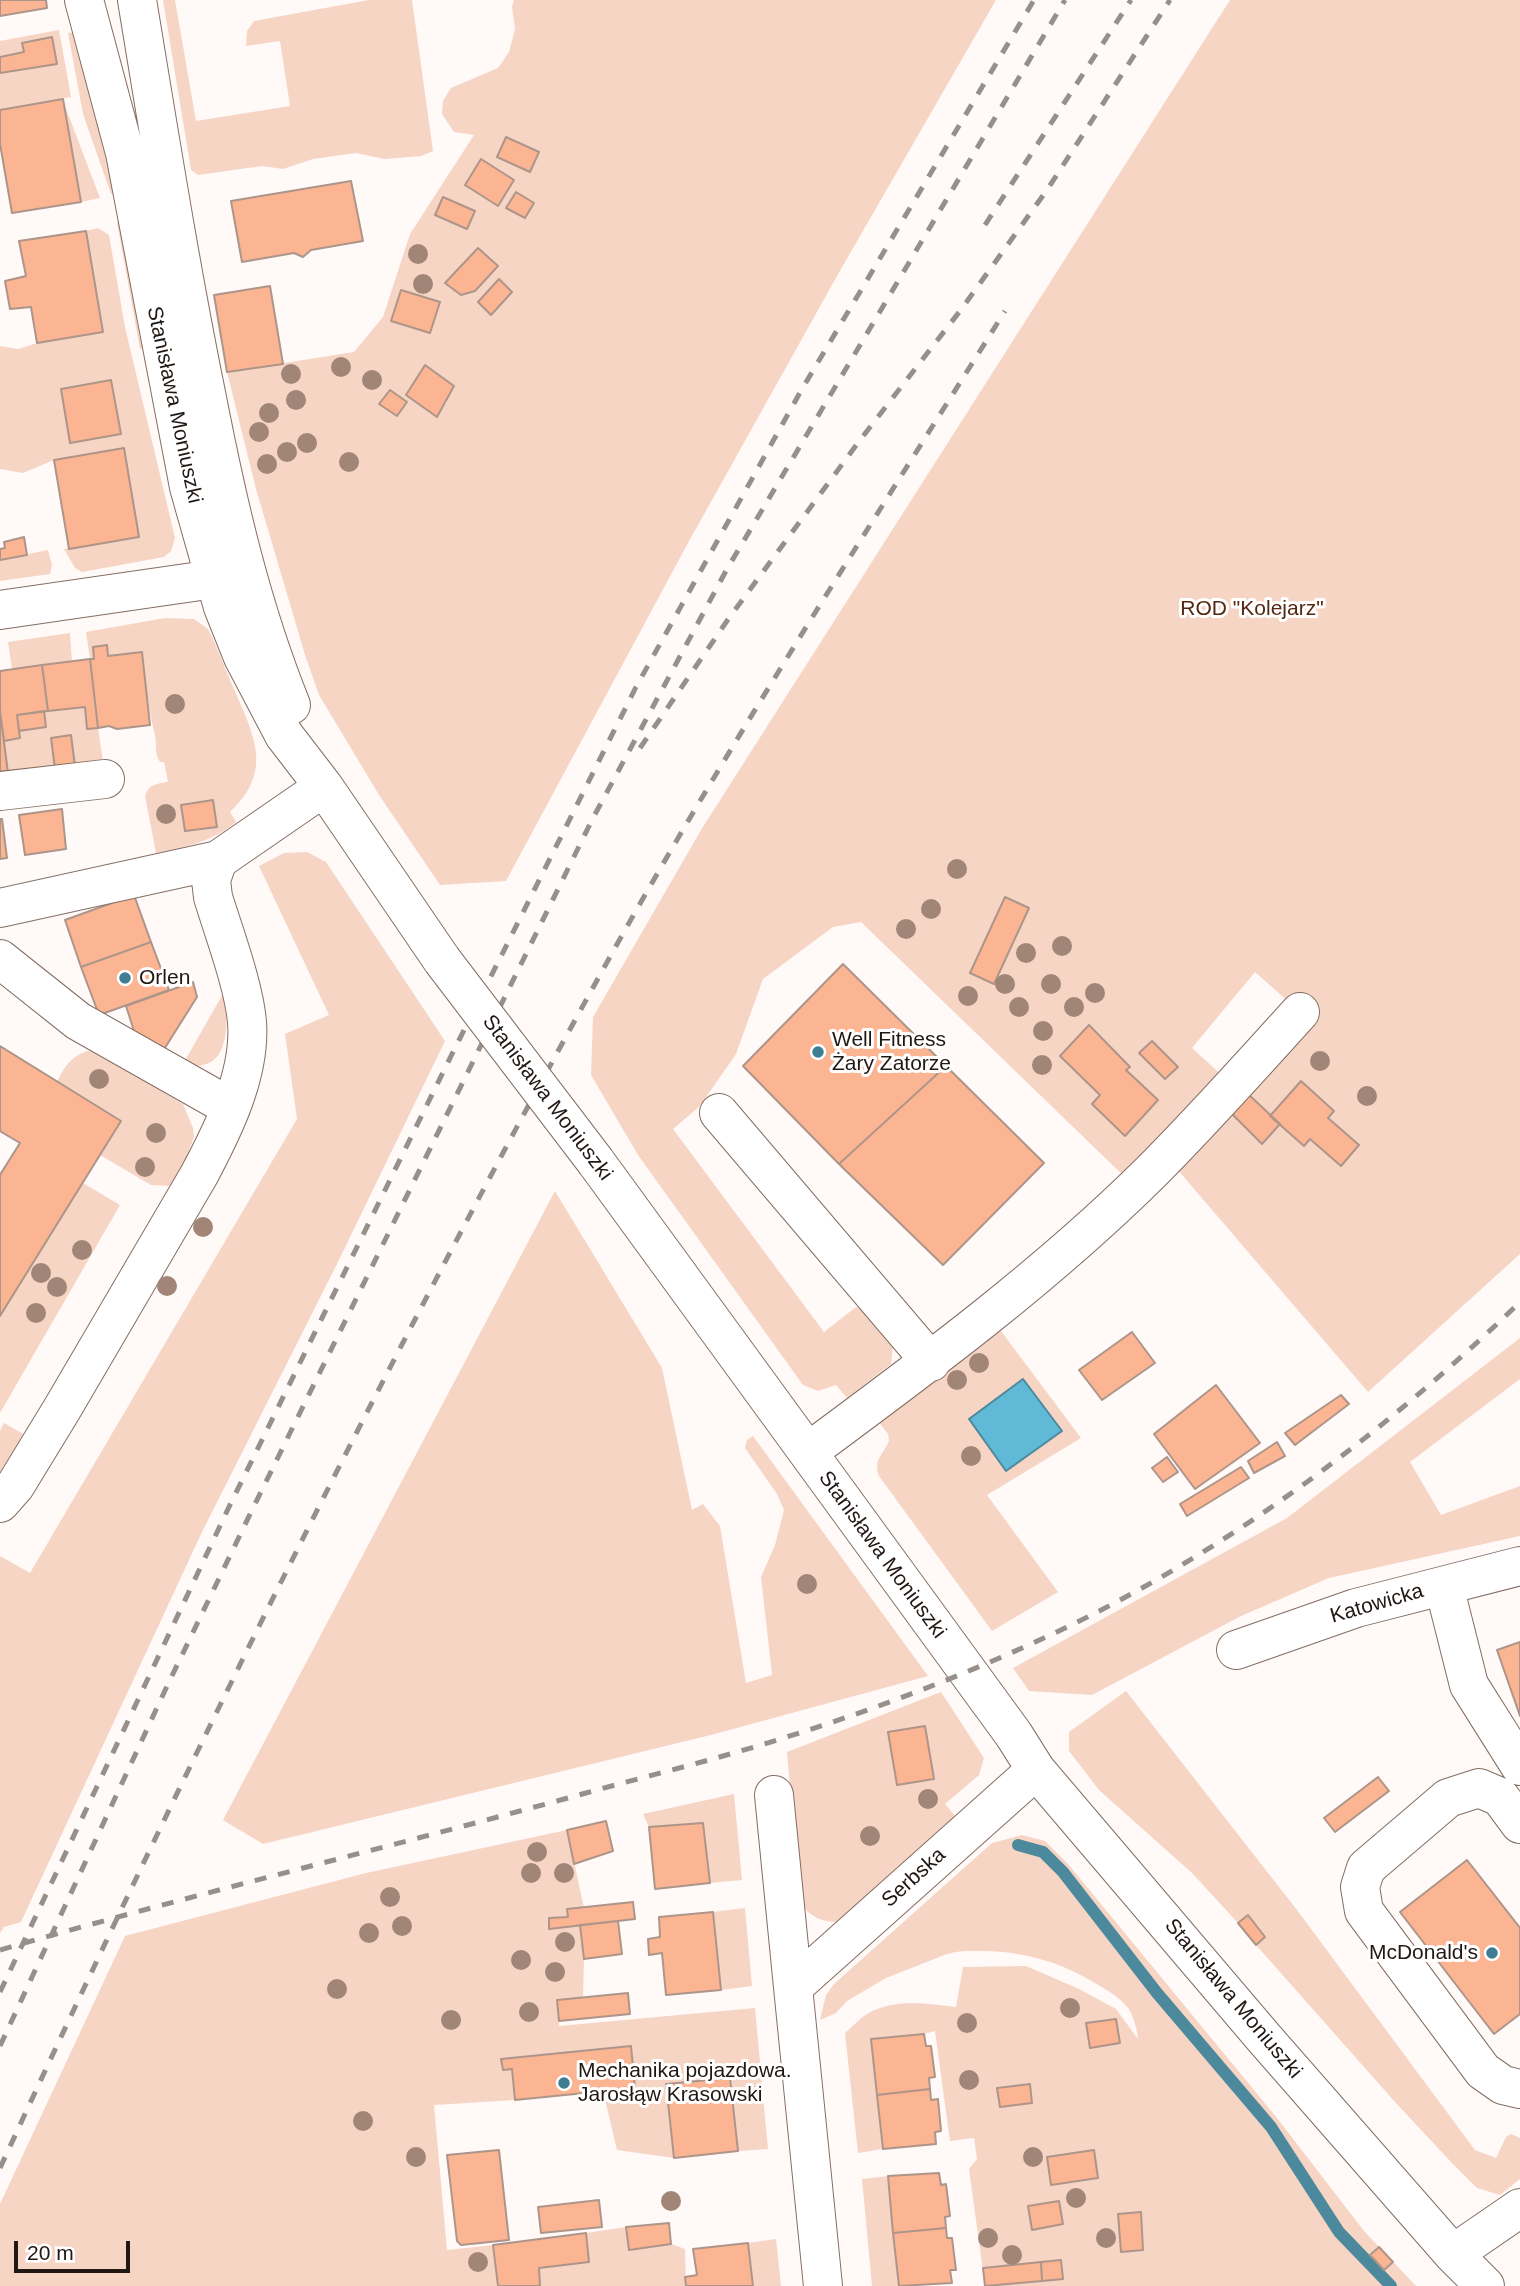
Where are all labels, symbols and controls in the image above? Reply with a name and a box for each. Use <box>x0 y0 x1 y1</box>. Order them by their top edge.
street label: Stanisława Moniuszki <box>141 304 207 506</box>
park label: ROD "Kolejarz" <box>1180 596 1324 622</box>
place label: Orlen <box>139 965 190 991</box>
marker: Orlen <box>117 970 133 986</box>
street label: Stanisława Moniuszki <box>477 1010 617 1186</box>
place label: Well Fitness Żary Zatorze <box>832 1027 951 1077</box>
marker: Well Fitness Żary Zatorze <box>810 1044 826 1060</box>
street label: Stanisława Moniuszki <box>813 1466 951 1644</box>
street label: Katowicka <box>1328 1579 1426 1629</box>
street label: Serbska <box>877 1843 951 1913</box>
street label: Stanisława Moniuszki <box>1159 1914 1307 2084</box>
place label: McDonald's <box>1369 1940 1478 1966</box>
marker: McDonald's <box>1484 1945 1500 1961</box>
place label: Mechanika pojazdowa. Jarosłąw Krasowski <box>578 2058 792 2108</box>
marker: Mechanika pojazdowa. Jarosłąw Krasowski <box>556 2075 572 2091</box>
scale bar <box>18 2226 133 2270</box>
text: 20 m <box>27 2241 74 2264</box>

